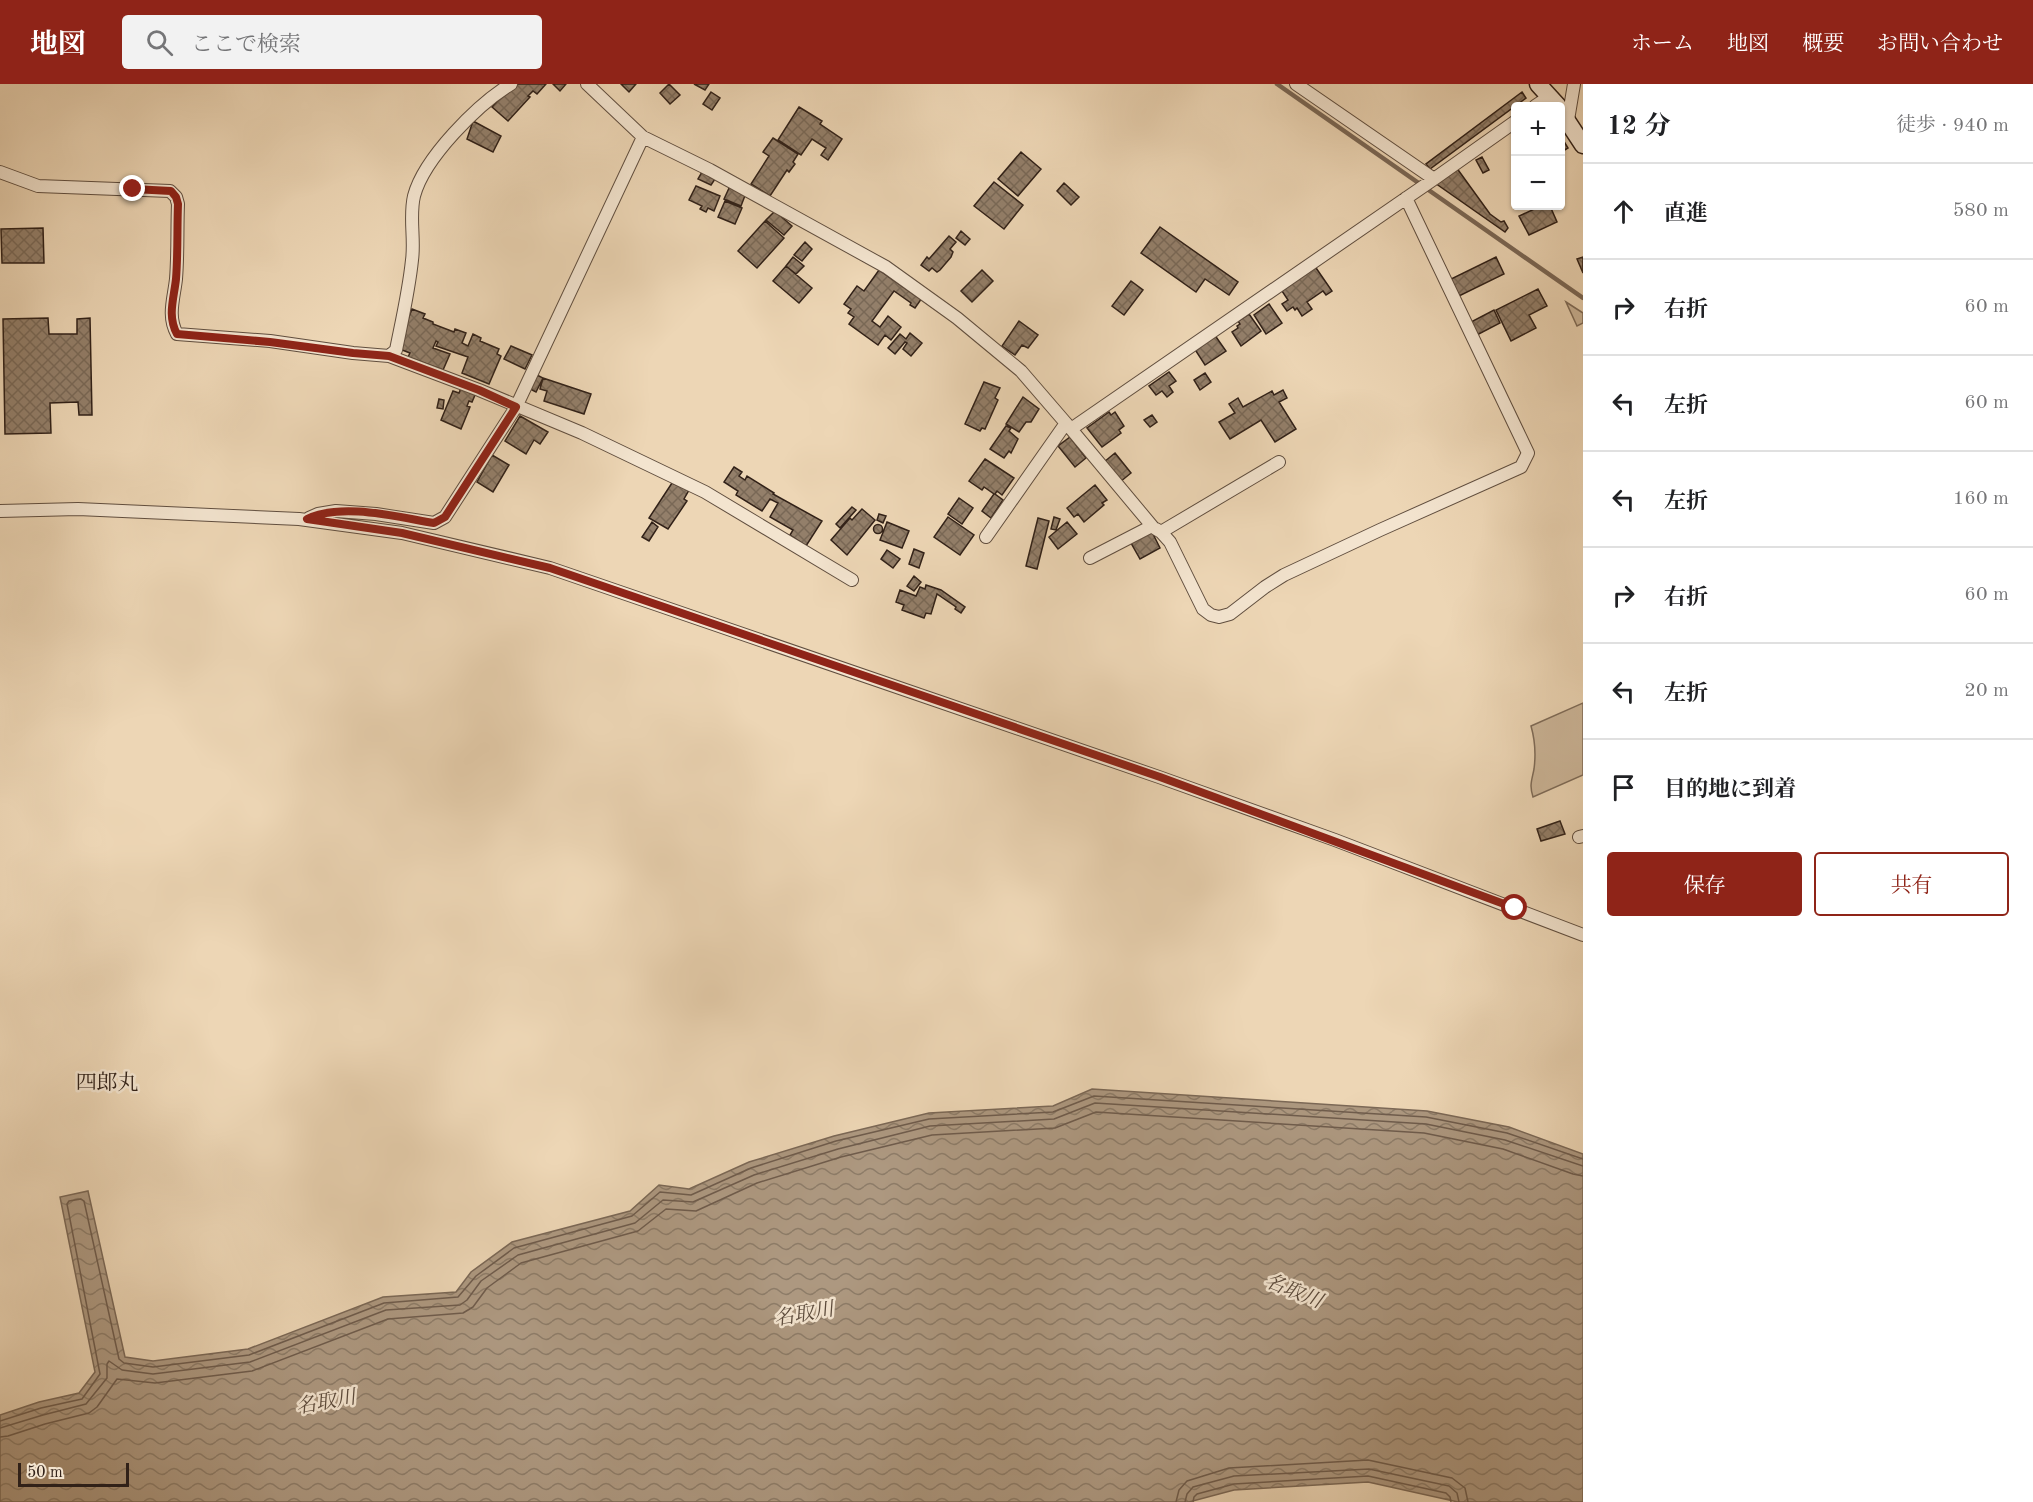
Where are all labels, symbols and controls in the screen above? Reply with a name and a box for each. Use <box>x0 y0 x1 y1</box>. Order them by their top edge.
search box <box>122 15 542 69</box>
icon: search <box>143 26 176 59</box>
text: 地図 <box>30 32 86 60</box>
text: ここで検索 <box>191 34 301 56</box>
text: ホーム <box>1631 34 1694 55</box>
text: 地図 <box>1727 34 1769 55</box>
text: 概要 <box>1802 34 1844 55</box>
text: お問い合わせ <box>1877 34 2003 55</box>
map controls <box>1511 102 1565 210</box>
button: + <box>1511 102 1565 156</box>
text: 12 分 <box>1607 114 1670 140</box>
text: 徒歩 · 940 m <box>1896 116 2009 136</box>
button: − <box>1511 156 1565 210</box>
route end <box>119 175 145 201</box>
icon: ahead <box>1607 195 1640 228</box>
text: 580 m <box>1953 201 2009 221</box>
text: 直進 <box>1664 203 1708 225</box>
icon: right <box>1607 291 1640 324</box>
text: 60 m <box>1964 297 2009 317</box>
text: 右折 <box>1664 299 1708 321</box>
icon: left <box>1607 387 1640 420</box>
text: 60 m <box>1964 393 2009 413</box>
text: 左折 <box>1664 395 1708 417</box>
icon: left <box>1607 483 1640 516</box>
text: 160 m <box>1953 489 2009 509</box>
text: 左折 <box>1664 491 1708 513</box>
icon: right <box>1607 579 1640 612</box>
text: 60 m <box>1964 585 2009 605</box>
text: 右折 <box>1664 587 1708 609</box>
icon: left <box>1607 675 1640 708</box>
text: 20 m <box>1964 681 2009 701</box>
text: 左折 <box>1664 683 1708 705</box>
icon: arrive <box>1607 771 1640 804</box>
text: 目的地に到着 <box>1664 779 1796 801</box>
button: 保存 <box>1607 852 1802 916</box>
button: 共有 <box>1814 852 2009 916</box>
route start <box>1501 894 1527 920</box>
district label: 四郎丸 <box>76 1071 139 1094</box>
water label: 名取川 <box>1261 1270 1327 1313</box>
water label: 名取川 <box>772 1298 837 1330</box>
water label: 名取川 <box>294 1386 359 1418</box>
scale bar <box>18 1460 129 1488</box>
text: 50 m <box>27 1465 63 1481</box>

